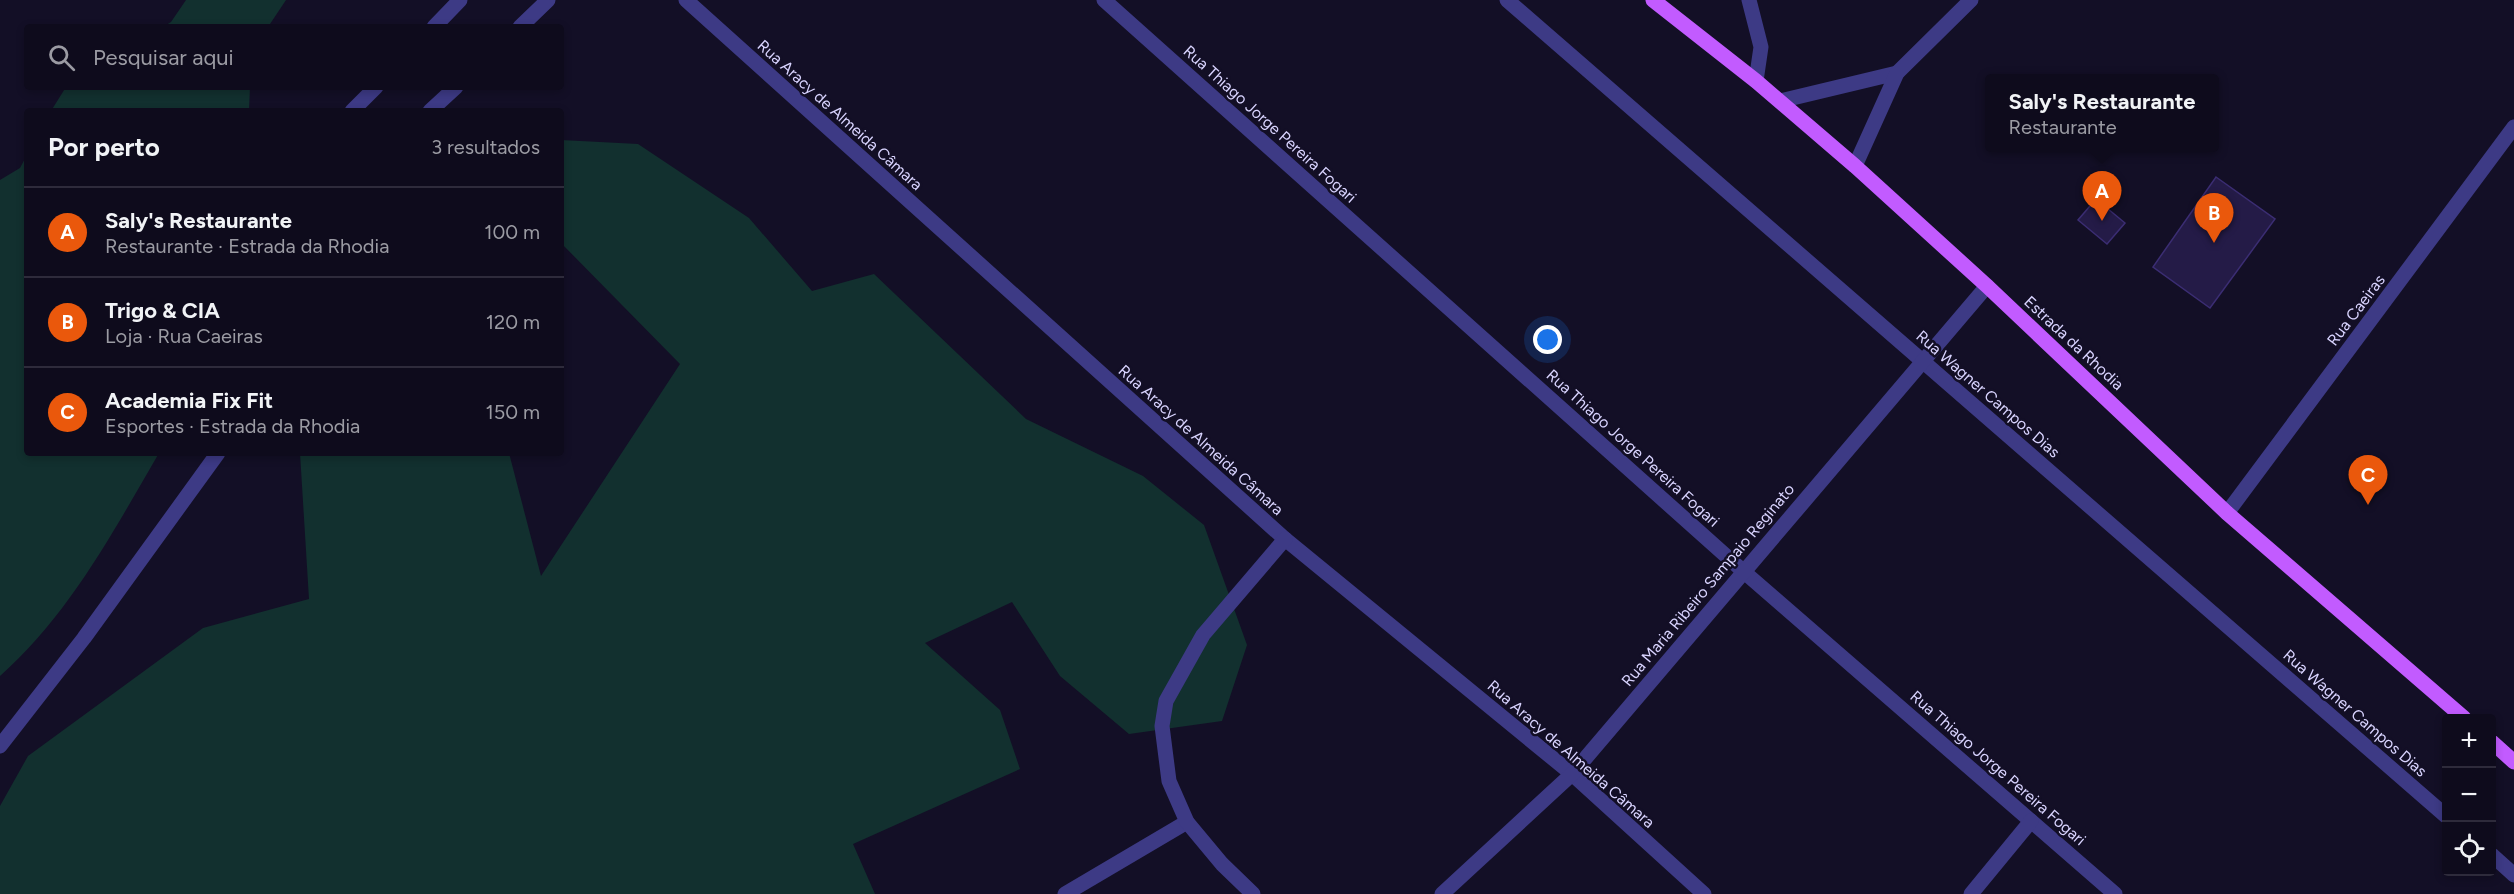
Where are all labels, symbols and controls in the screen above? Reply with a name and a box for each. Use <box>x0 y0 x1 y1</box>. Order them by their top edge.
search box <box>24 24 564 90</box>
street label: Rua Aracy de Almeida Câmara <box>754 36 926 194</box>
icon: search <box>45 41 78 74</box>
street label: Rua Thiago Jorge Pereira Fogari <box>1180 41 1360 207</box>
text: Pesquisar aqui <box>93 44 234 71</box>
popup <box>1985 74 2219 152</box>
text: Saly's Restaurante <box>2009 88 2195 115</box>
text: Restaurante <box>2009 115 2117 139</box>
text: Por perto <box>48 131 160 163</box>
text: 3 resultados <box>431 135 540 159</box>
pin: A <box>2082 172 2122 221</box>
pin: B <box>2194 194 2234 243</box>
text: Saly's Restaurante <box>105 207 292 234</box>
text: A <box>60 220 75 244</box>
text: 100 m <box>484 220 540 244</box>
text: Restaurante · Estrada da Rhodia <box>105 234 389 258</box>
street label: Rua Caeiras <box>2323 271 2389 349</box>
street label: Estrada da Rhodia <box>2020 292 2128 394</box>
text: Trigo & CIA <box>105 297 220 324</box>
text: B <box>61 310 74 334</box>
text: 120 m <box>486 310 540 334</box>
text: Loja · Rua Caeiras <box>105 324 263 348</box>
your location <box>1533 325 1562 354</box>
street label: Rua Wagner Campos Dias <box>1912 326 2064 462</box>
street label: Rua Aracy de Almeida Câmara <box>1115 361 1287 519</box>
street label: Rua Thiago Jorge Pereira Fogari <box>1543 365 1723 531</box>
text: Academia Fix Fit <box>105 387 273 414</box>
text: C <box>60 400 75 424</box>
text: 150 m <box>485 400 540 424</box>
text: Esportes · Estrada da Rhodia <box>105 414 360 438</box>
pin: C <box>2348 456 2388 505</box>
street label: Rua Maria Ribeiro Sampaio Reginato <box>1618 480 1798 690</box>
street label: Rua Wagner Campos Dias <box>2279 645 2431 781</box>
street label: Rua Aracy de Almeida Câmara <box>1484 676 1658 832</box>
street label: Rua Thiago Jorge Pereira Fogari <box>1906 687 2090 849</box>
map controls <box>2442 714 2496 876</box>
button: + <box>2442 714 2496 768</box>
button: − <box>2442 768 2496 822</box>
button: locate <box>2442 822 2496 876</box>

